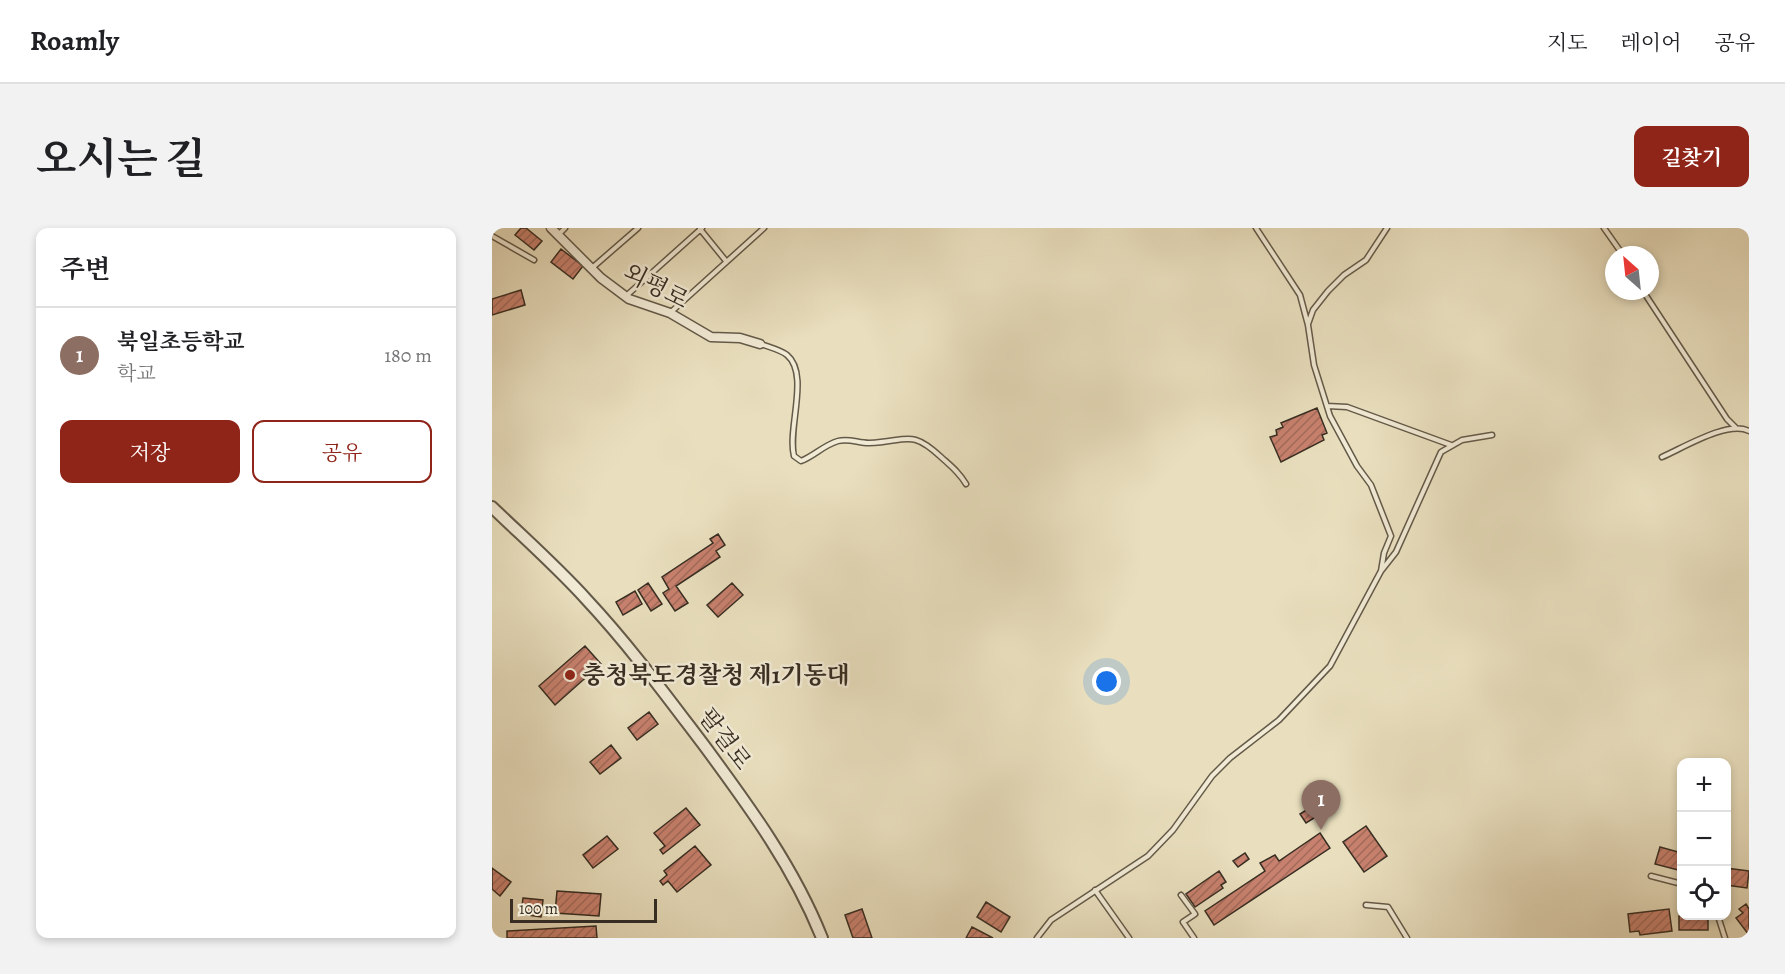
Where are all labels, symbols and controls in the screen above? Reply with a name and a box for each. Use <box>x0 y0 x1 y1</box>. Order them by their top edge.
text: Roamly <box>30 22 119 60</box>
text: 지도 <box>1547 29 1588 57</box>
text: 레이어 <box>1621 29 1681 57</box>
text: 공유 <box>1714 29 1755 57</box>
button: 길찾기 <box>1634 126 1749 187</box>
text: 오시는 길 <box>36 130 206 187</box>
north arrow <box>1605 246 1659 300</box>
text: 주변 <box>60 252 110 287</box>
street label: 외평로 <box>618 256 694 316</box>
text: 북일초등학교 <box>117 327 245 357</box>
text: 1 <box>76 342 83 369</box>
text: 180 m <box>384 342 432 369</box>
text: 학교 <box>117 360 156 387</box>
button: 저장 <box>60 420 240 483</box>
button: 공유 <box>252 420 432 483</box>
place label: 충청북도경찰청 제1기동대 <box>582 659 850 691</box>
your location <box>1092 667 1121 696</box>
marker: 충청북도경찰청 제1기동대 <box>563 668 577 682</box>
street label: 팔결로 <box>691 702 759 776</box>
map controls <box>1677 758 1731 920</box>
button: + <box>1677 758 1731 812</box>
pin: 1 <box>1302 780 1340 830</box>
button: − <box>1677 812 1731 866</box>
button: locate <box>1677 866 1731 920</box>
scale bar <box>510 896 657 924</box>
text: 100 m <box>519 898 558 920</box>

